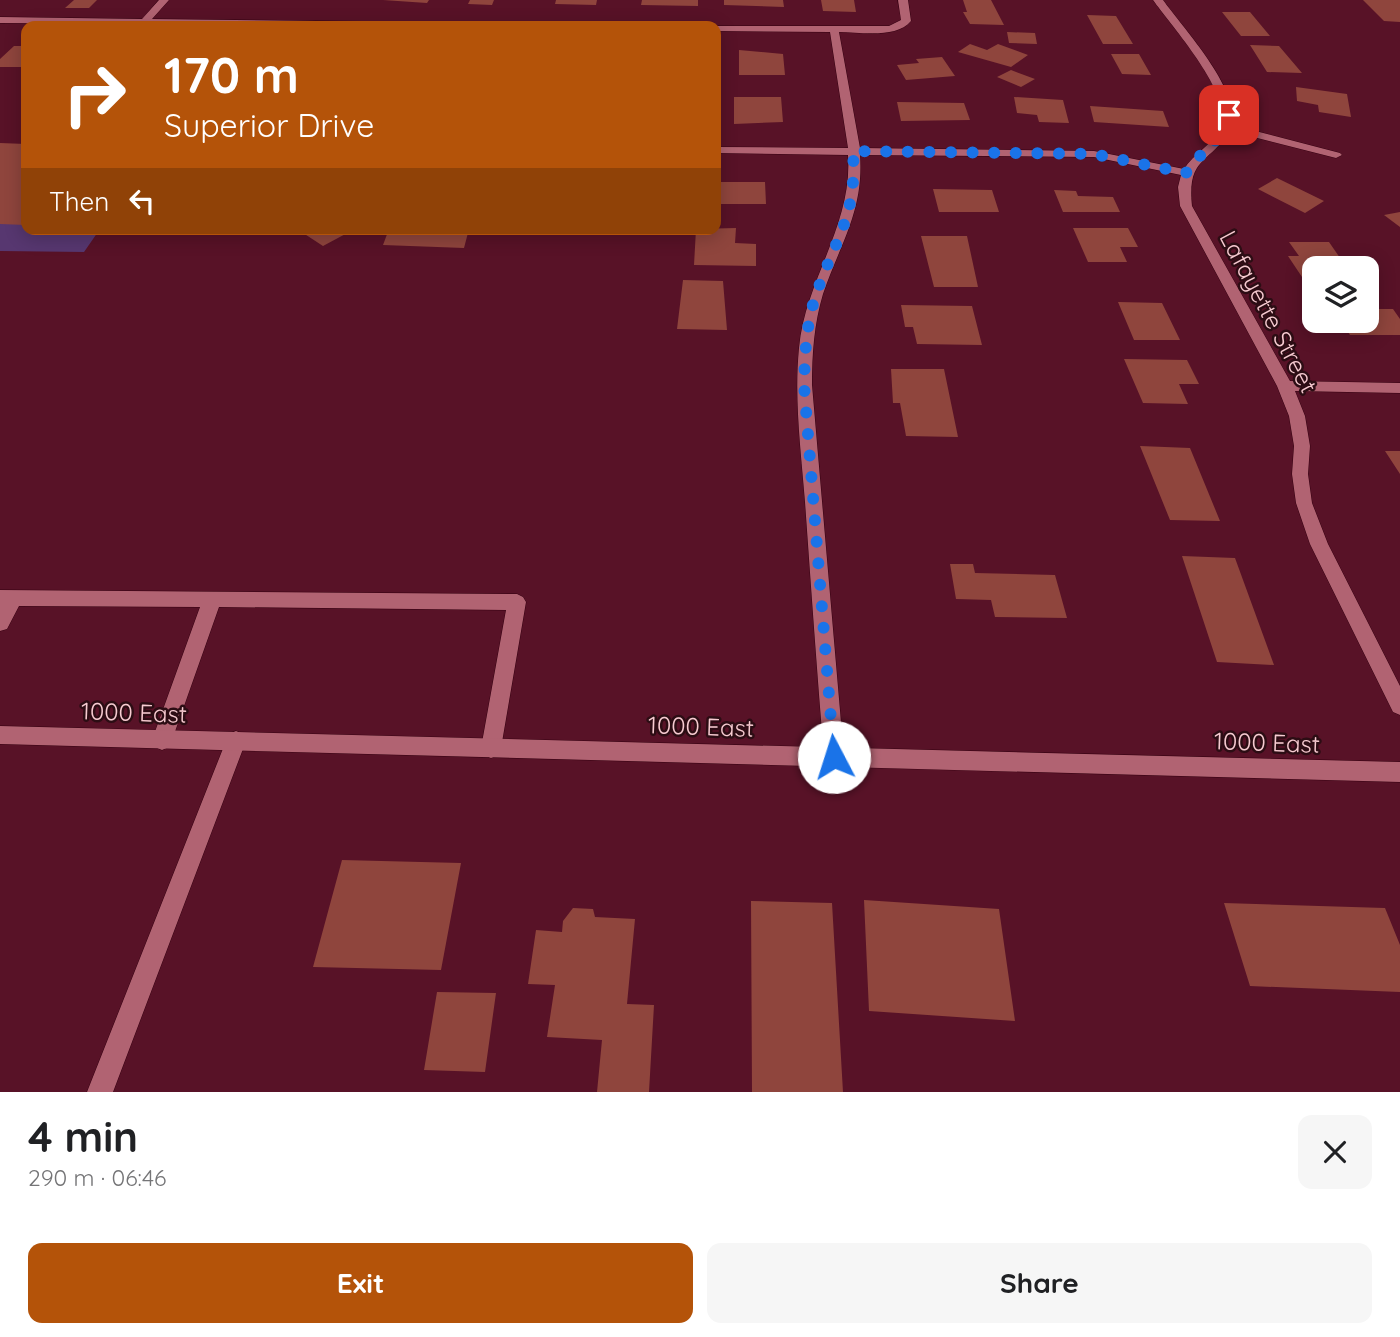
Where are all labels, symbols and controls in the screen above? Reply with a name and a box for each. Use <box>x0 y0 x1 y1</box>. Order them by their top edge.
text: 170 m <box>164 44 299 105</box>
icon: right <box>49 49 140 140</box>
pin <box>1199 85 1259 145</box>
icon: arrive <box>1210 96 1248 134</box>
text: Superior Drive <box>164 105 374 145</box>
icon: left <box>123 182 161 220</box>
text: Then <box>49 185 109 218</box>
street label: Lafayette Street <box>1214 225 1324 398</box>
map controls <box>1302 256 1379 333</box>
button: layers <box>1302 256 1379 333</box>
street label: 1000 East <box>81 695 187 729</box>
street label: 1000 East <box>648 709 754 743</box>
position arrow <box>797 720 871 794</box>
street label: 1000 East <box>1214 725 1320 759</box>
text: 4 min <box>28 1110 138 1163</box>
button: close <box>1298 1115 1372 1189</box>
text: 290 m · 06:46 <box>28 1163 166 1192</box>
button: Exit <box>28 1243 693 1323</box>
button: Share <box>707 1243 1372 1323</box>

